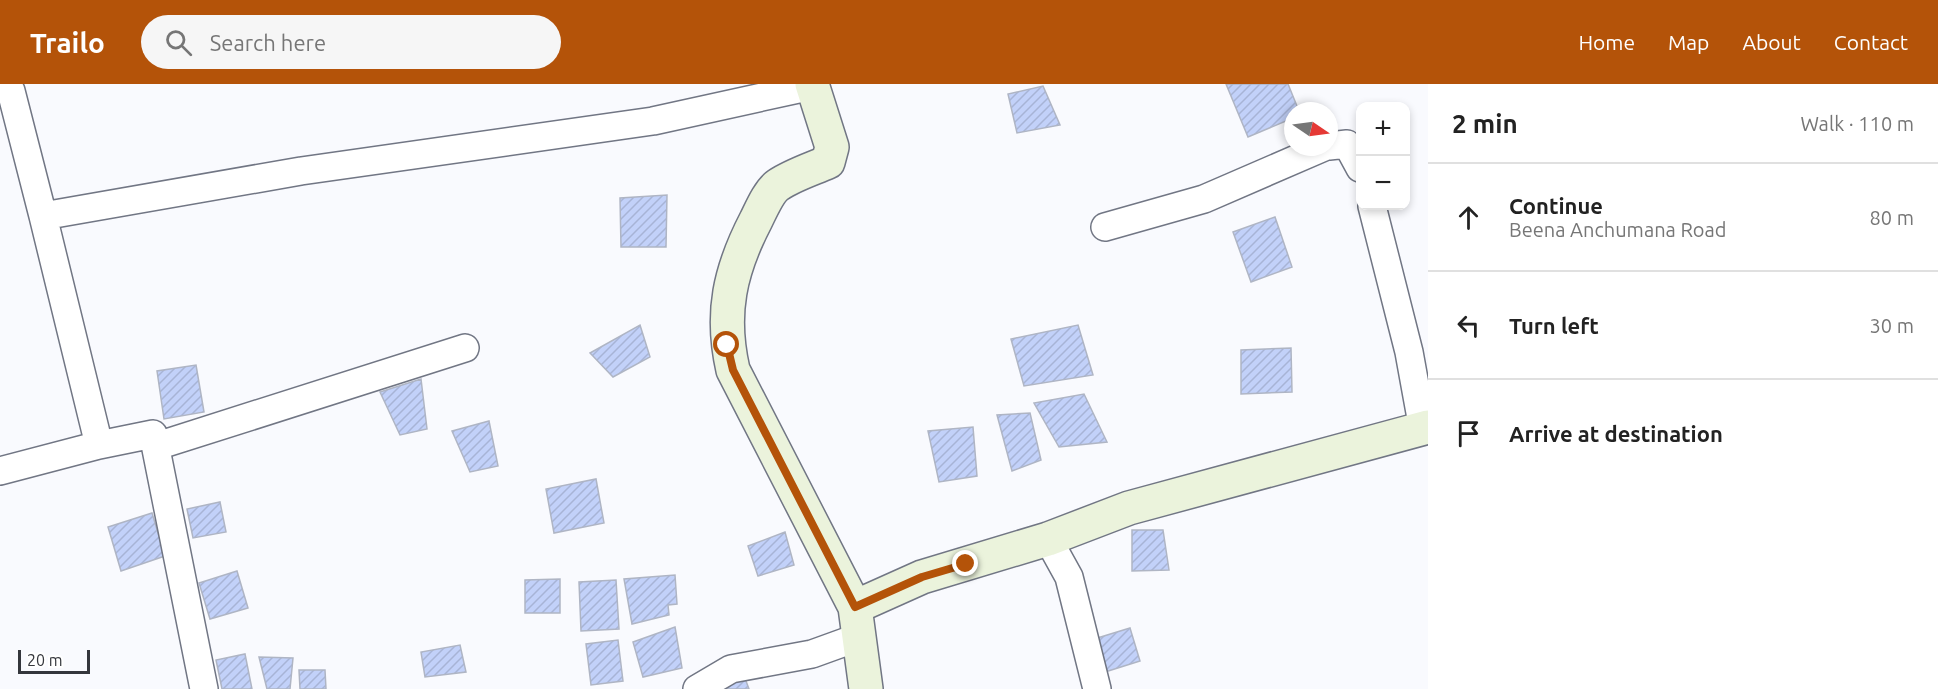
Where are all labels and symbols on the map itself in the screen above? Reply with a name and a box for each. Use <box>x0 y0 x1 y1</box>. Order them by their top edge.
north arrow <box>1284 102 1338 156</box>
route start <box>713 331 739 357</box>
route end <box>952 550 978 576</box>
scale bar <box>18 647 90 674</box>

